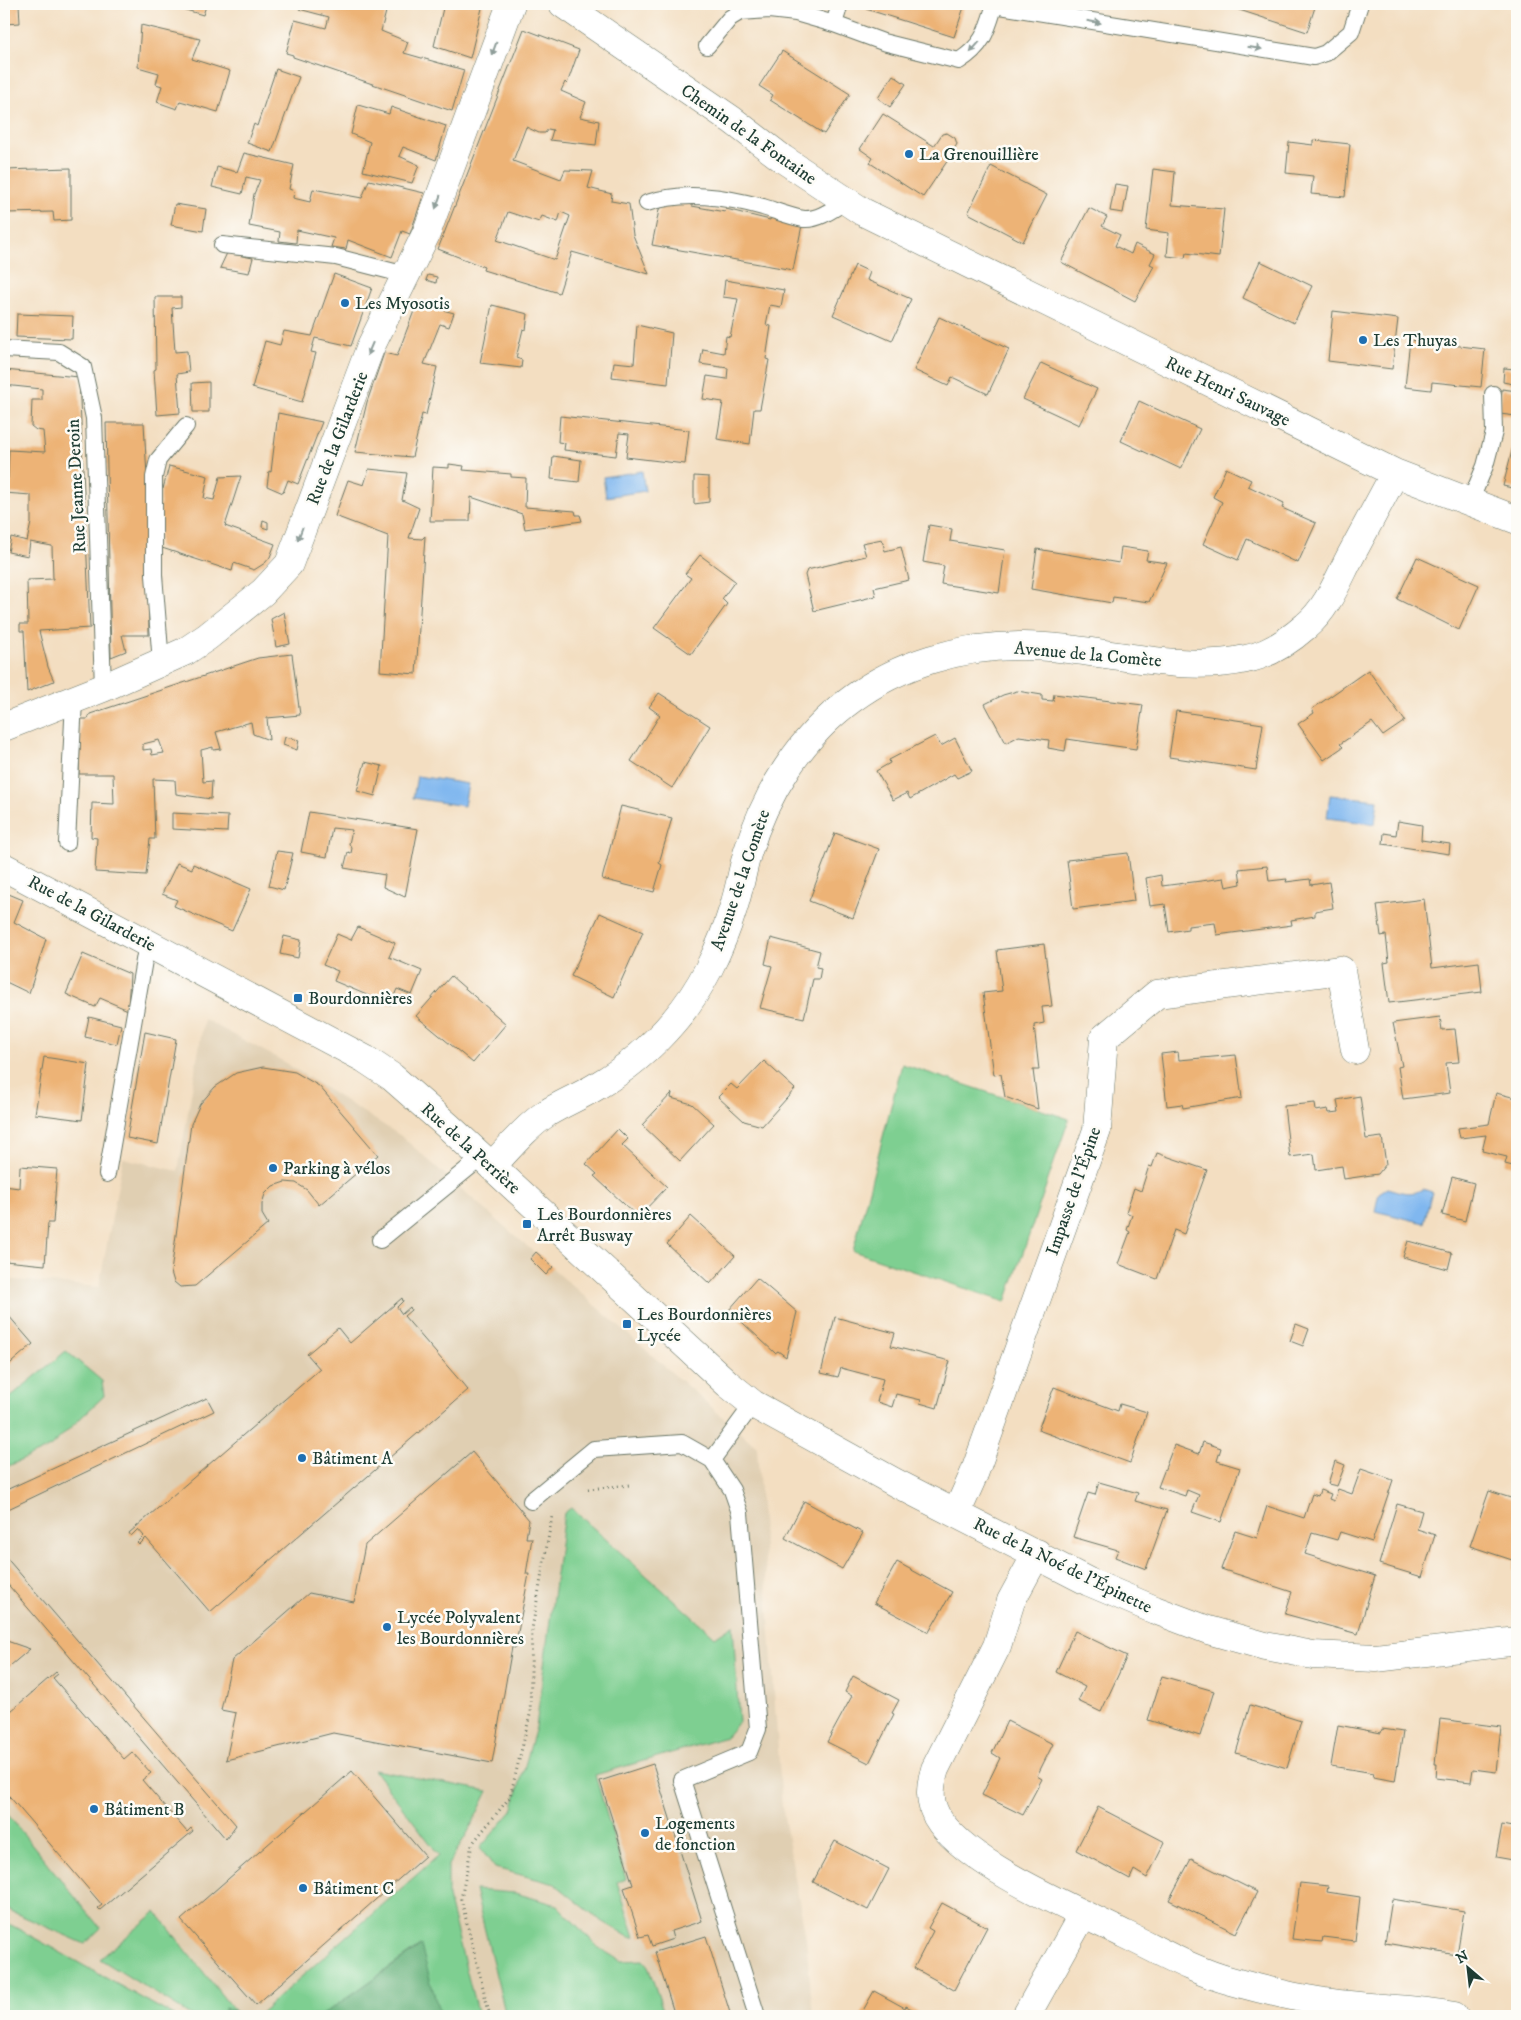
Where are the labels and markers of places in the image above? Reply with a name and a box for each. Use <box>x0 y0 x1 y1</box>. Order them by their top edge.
place label: La Grenouillière <box>919 144 1039 166</box>
marker: La Grenouillière <box>903 148 915 160</box>
place label: Les Myosotis <box>355 293 450 315</box>
marker: Les Myosotis <box>339 297 351 309</box>
place label: Les Thuyas <box>1373 330 1457 352</box>
marker: Les Thuyas <box>1357 334 1369 346</box>
place label: Bourdonnières <box>308 988 412 1010</box>
marker: Bourdonnières <box>292 992 304 1004</box>
place label: Parking à vélos <box>283 1158 390 1180</box>
marker: Parking à vélos <box>267 1162 279 1174</box>
place label: Les Bourdonnières Arrêt Busway <box>537 1204 672 1247</box>
marker: Les Bourdonnières Arrêt Busway <box>521 1218 533 1230</box>
place label: Les Bourdonnières Lycée <box>637 1304 772 1347</box>
marker: Les Bourdonnières Lycée <box>621 1318 633 1330</box>
place label: Bâtiment A <box>312 1448 393 1470</box>
marker: Bâtiment A <box>296 1452 308 1464</box>
place label: Lycée Polyvalent les Bourdonnières <box>397 1607 524 1650</box>
marker: Lycée Polyvalent les Bourdonnières <box>381 1621 393 1633</box>
place label: Bâtiment B <box>104 1799 185 1821</box>
marker: Bâtiment B <box>88 1803 100 1815</box>
place label: Logements de fonction <box>655 1813 736 1856</box>
marker: Logements de fonction <box>639 1827 651 1839</box>
place label: Bâtiment C <box>313 1878 394 1900</box>
marker: Bâtiment C <box>297 1882 309 1894</box>

